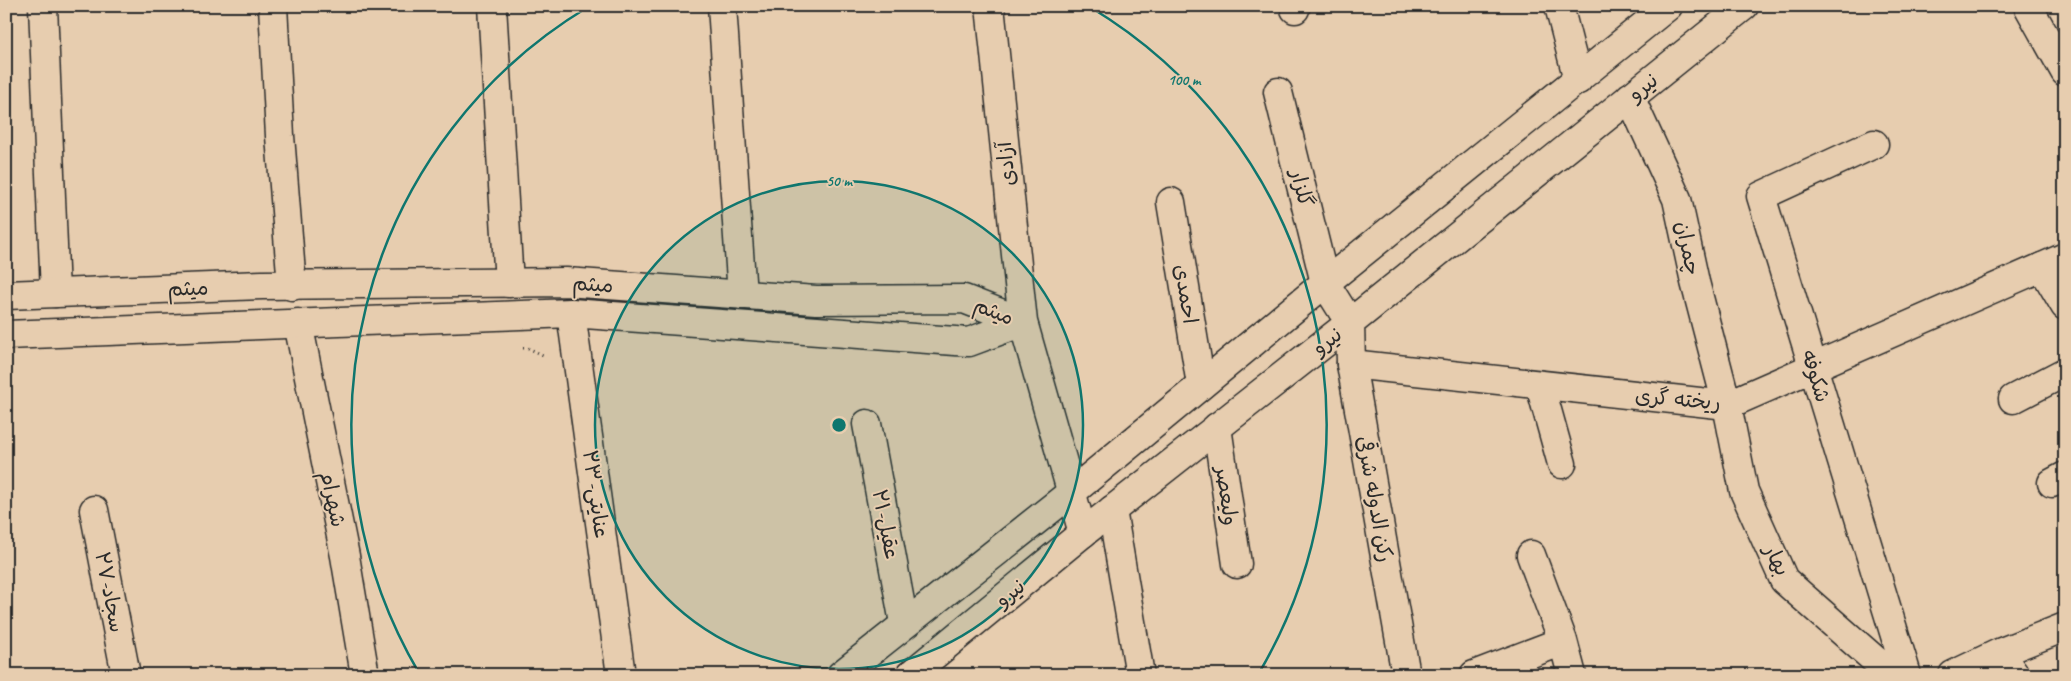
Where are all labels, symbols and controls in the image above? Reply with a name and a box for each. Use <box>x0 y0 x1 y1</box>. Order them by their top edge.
street label: نیرو <box>1621 67 1663 108</box>
text: 100 m <box>1168 71 1202 90</box>
street label: آزادی <box>991 140 1021 187</box>
street label: گلزار <box>1284 165 1319 209</box>
text: 50 m <box>826 172 853 191</box>
street label: چمران <box>1670 219 1706 277</box>
street label: احمدی <box>1168 262 1204 326</box>
street label: میثم <box>571 270 614 301</box>
street label: میثم <box>167 274 209 305</box>
street label: میثم <box>969 291 1018 333</box>
street label: نیرو <box>1305 321 1347 362</box>
street label: شکوفه <box>1796 347 1836 405</box>
street label: ریخته گری <box>1634 382 1722 416</box>
centre of rings <box>830 416 848 434</box>
street label: رکن الدوله شرقی <box>1351 434 1399 564</box>
street label: ۲۳-عنایتی <box>576 448 615 540</box>
street label: ولیعصر <box>1210 463 1244 527</box>
street label: شهرام <box>311 469 352 530</box>
street label: ۲۱-عقیل <box>867 487 905 561</box>
street label: بهار <box>1757 538 1796 580</box>
street label: ۲۷-سجاد <box>89 549 131 635</box>
street label: نیرو <box>988 573 1030 614</box>

